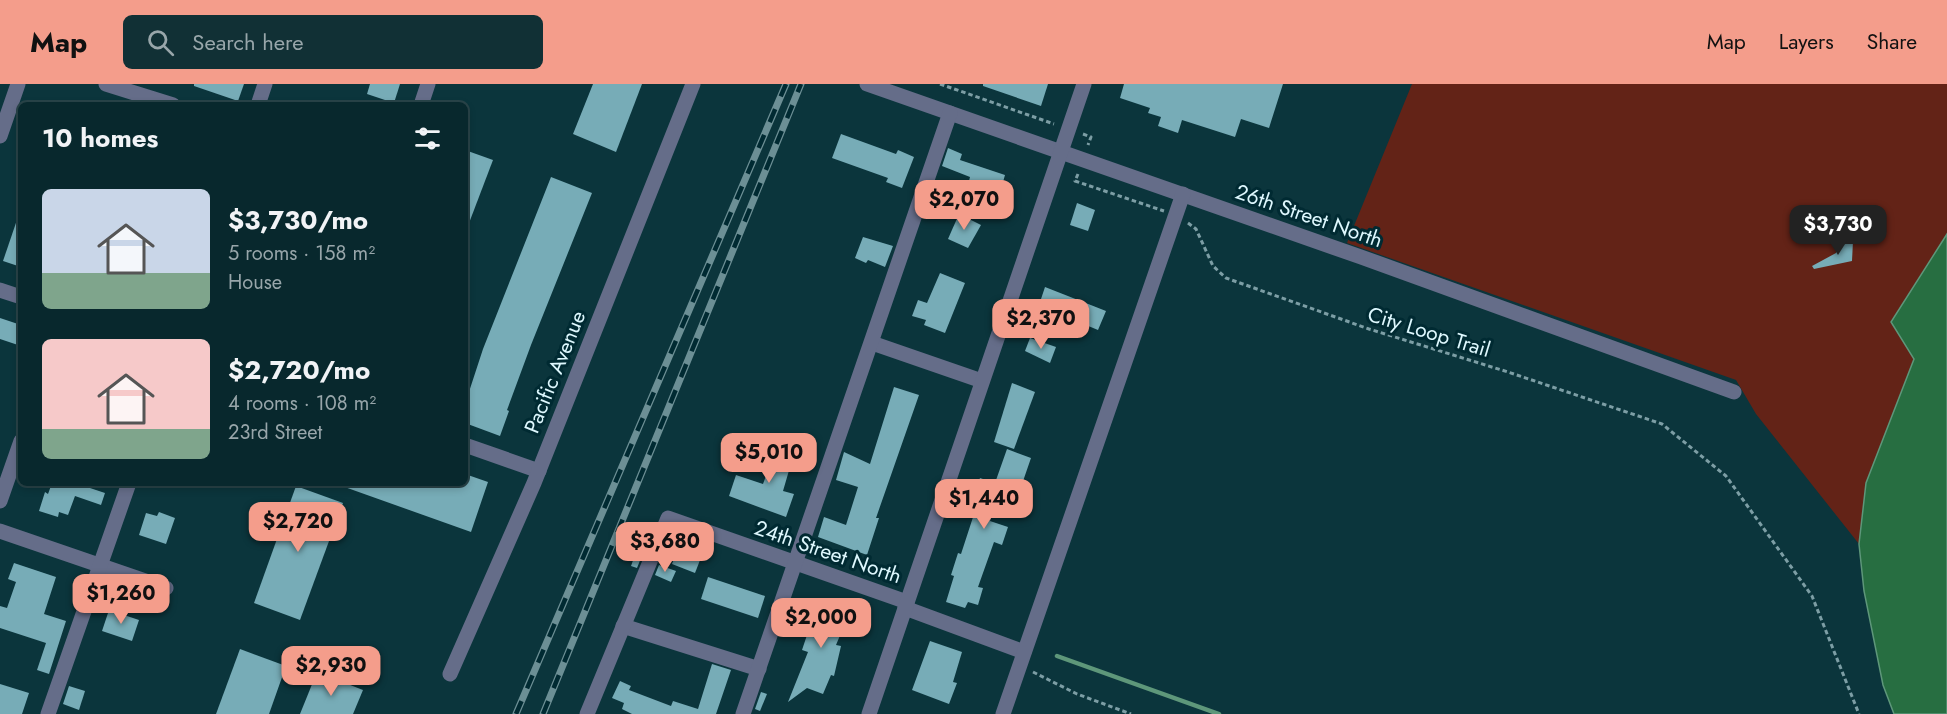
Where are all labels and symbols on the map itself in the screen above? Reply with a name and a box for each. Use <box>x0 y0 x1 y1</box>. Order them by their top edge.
street label: 26th Street North <box>1231 177 1387 255</box>
pin: $2,070 <box>915 180 1013 231</box>
pin: $3,730 <box>1789 205 1887 256</box>
pin: $2,370 <box>992 299 1090 350</box>
street label: City Loop Trail <box>1364 299 1494 365</box>
street label: Pacific Avenue <box>517 306 593 438</box>
pin: $5,010 <box>720 433 818 484</box>
pin: $1,440 <box>935 479 1033 530</box>
pin: $2,720 <box>249 502 347 553</box>
street label: 24th Street North <box>750 513 906 591</box>
pin: $3,680 <box>616 522 714 573</box>
pin: $1,260 <box>72 574 170 625</box>
pin: $2,000 <box>772 598 870 649</box>
pin: $2,930 <box>282 646 380 697</box>

